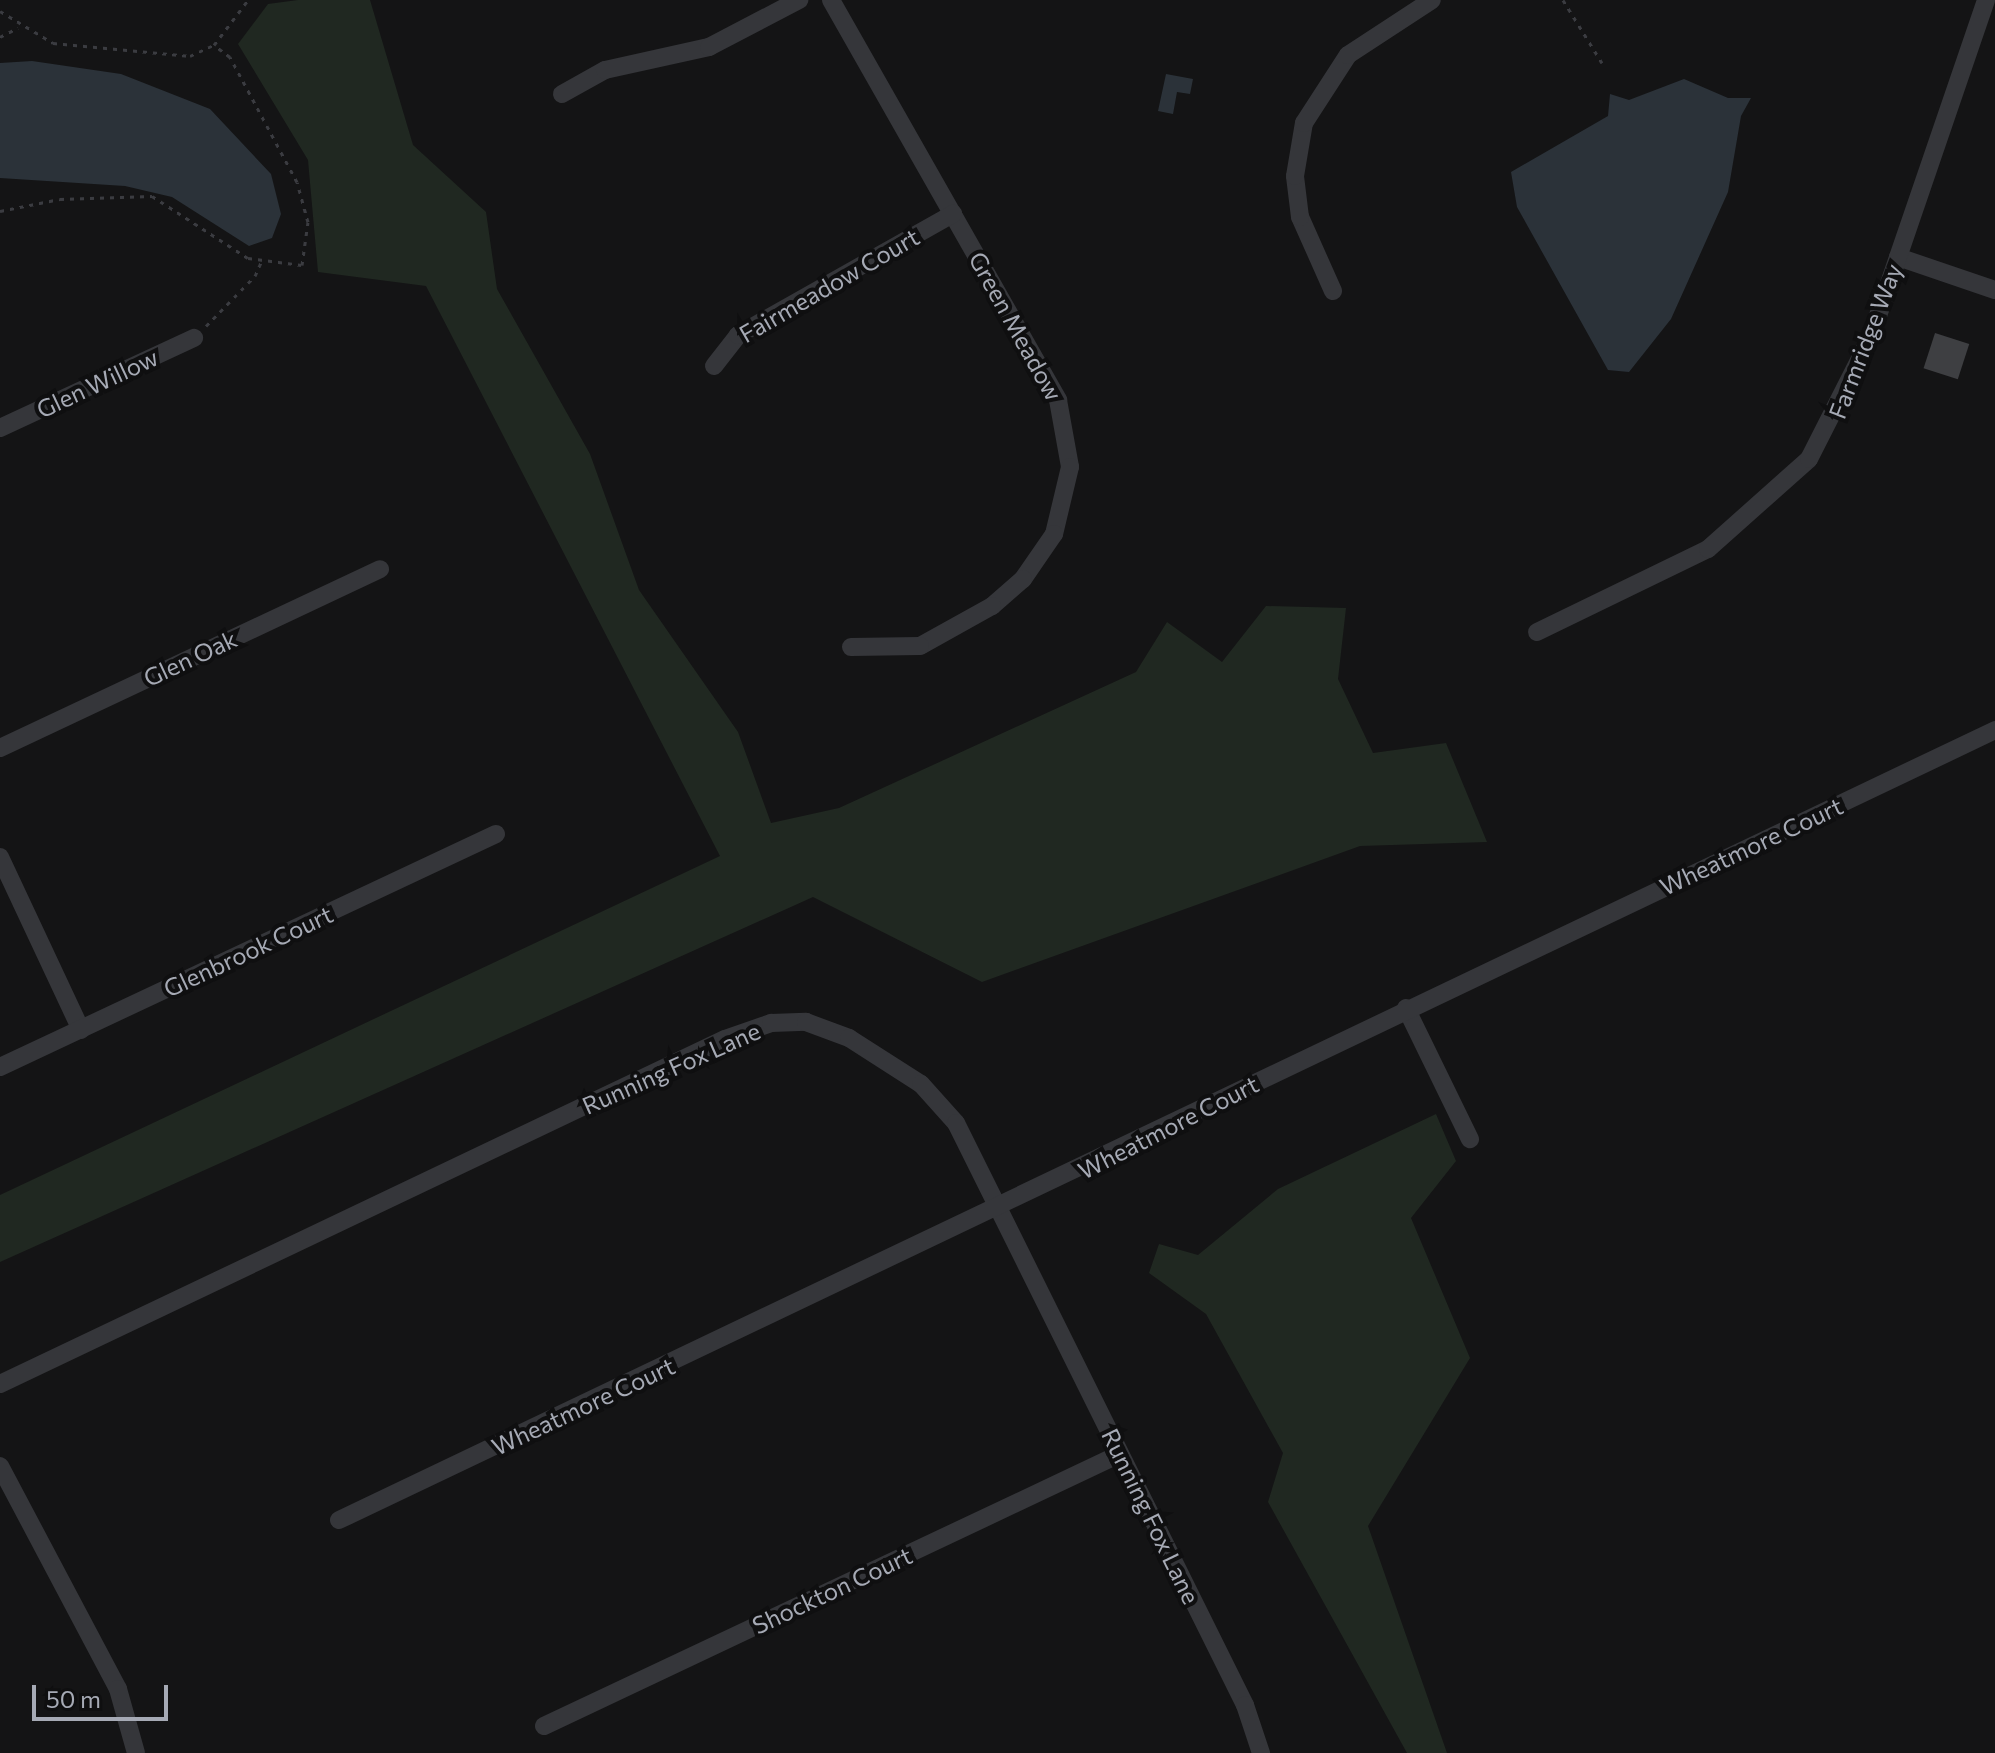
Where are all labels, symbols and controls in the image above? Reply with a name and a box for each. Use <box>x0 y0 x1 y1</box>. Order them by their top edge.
street label: Fairmeadow Court <box>734 222 924 348</box>
street label: Green Meadow <box>963 247 1069 405</box>
street label: Farmridge Way <box>1822 259 1908 423</box>
street label: Glen Willow <box>32 342 162 424</box>
street label: Glen Oak <box>139 624 241 692</box>
street label: Wheatmore Court <box>1655 791 1847 901</box>
street label: Glenbrook Court <box>159 899 337 1003</box>
street label: Running Fox Lane <box>578 1016 764 1120</box>
street label: Wheatmore Court <box>1073 1069 1263 1185</box>
street label: Wheatmore Court <box>487 1351 679 1461</box>
street label: Running Fox Lane <box>1096 1424 1206 1608</box>
street label: Shockton Court <box>748 1540 916 1640</box>
scale bar <box>36 1669 172 1719</box>
text: 50 m <box>46 1684 101 1713</box>

